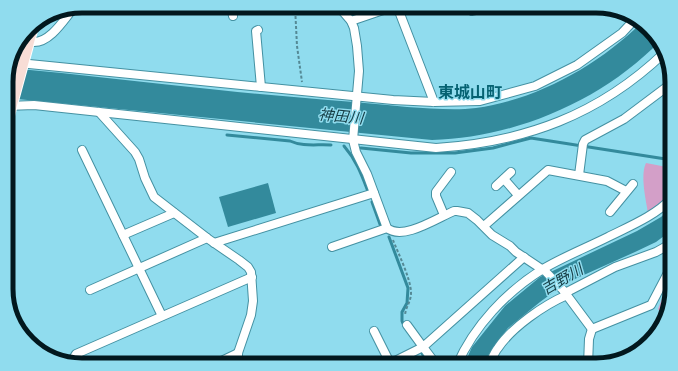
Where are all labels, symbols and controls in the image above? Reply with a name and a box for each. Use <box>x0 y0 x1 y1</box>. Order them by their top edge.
district label: 東城山町 <box>438 83 502 101</box>
water label: 神田川 <box>318 106 366 127</box>
water label: 吉野川 <box>538 259 587 298</box>

